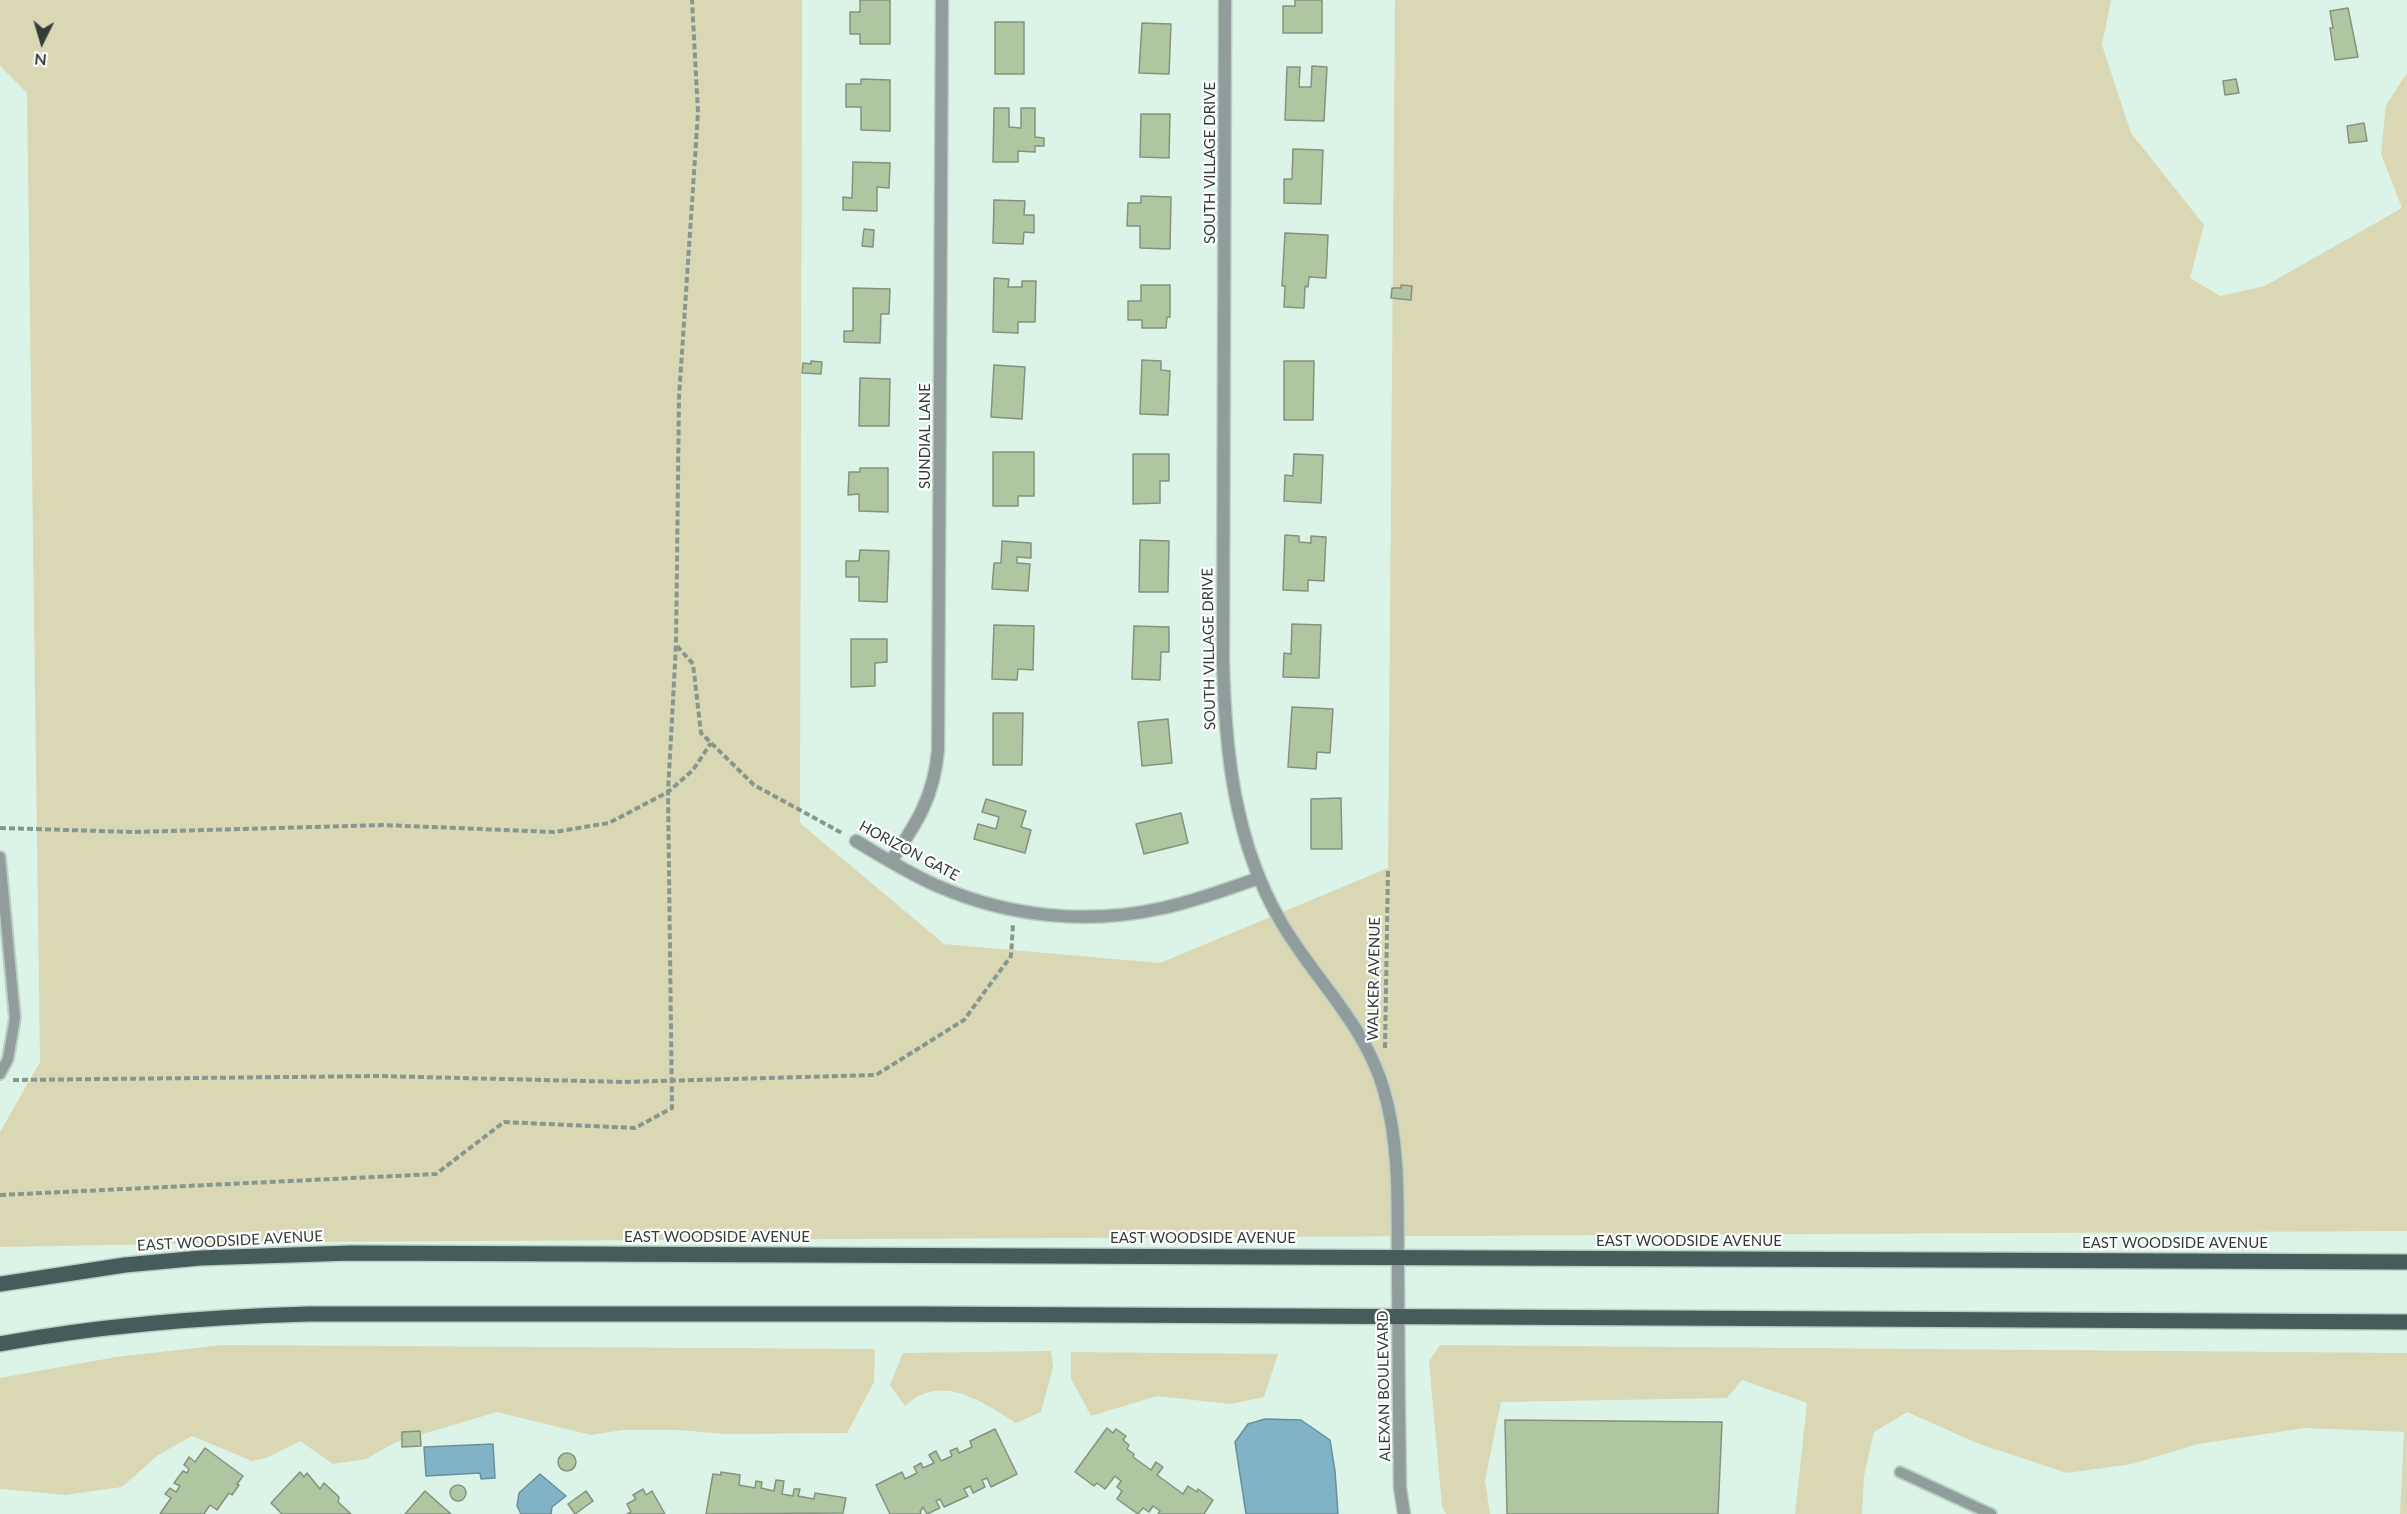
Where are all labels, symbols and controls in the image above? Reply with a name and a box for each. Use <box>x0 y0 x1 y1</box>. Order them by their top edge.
north arrow <box>12 12 72 72</box>
text: N <box>33 50 47 70</box>
street label: SOUTH VILLAGE DRIVE <box>1201 82 1219 244</box>
street label: SUNDIAL LANE <box>916 383 934 489</box>
street label: SOUTH VILLAGE DRIVE <box>1199 568 1219 730</box>
street label: HORIZON GATE <box>856 817 962 885</box>
street label: WALKER AVENUE <box>1364 917 1384 1041</box>
street label: EAST WOODSIDE AVENUE <box>137 1227 323 1255</box>
street label: EAST WOODSIDE AVENUE <box>624 1228 810 1246</box>
street label: EAST WOODSIDE AVENUE <box>1110 1229 1296 1247</box>
street label: EAST WOODSIDE AVENUE <box>1596 1232 1782 1250</box>
street label: EAST WOODSIDE AVENUE <box>2082 1234 2268 1252</box>
street label: ALEXAN BOULEVARD <box>1374 1310 1394 1462</box>

